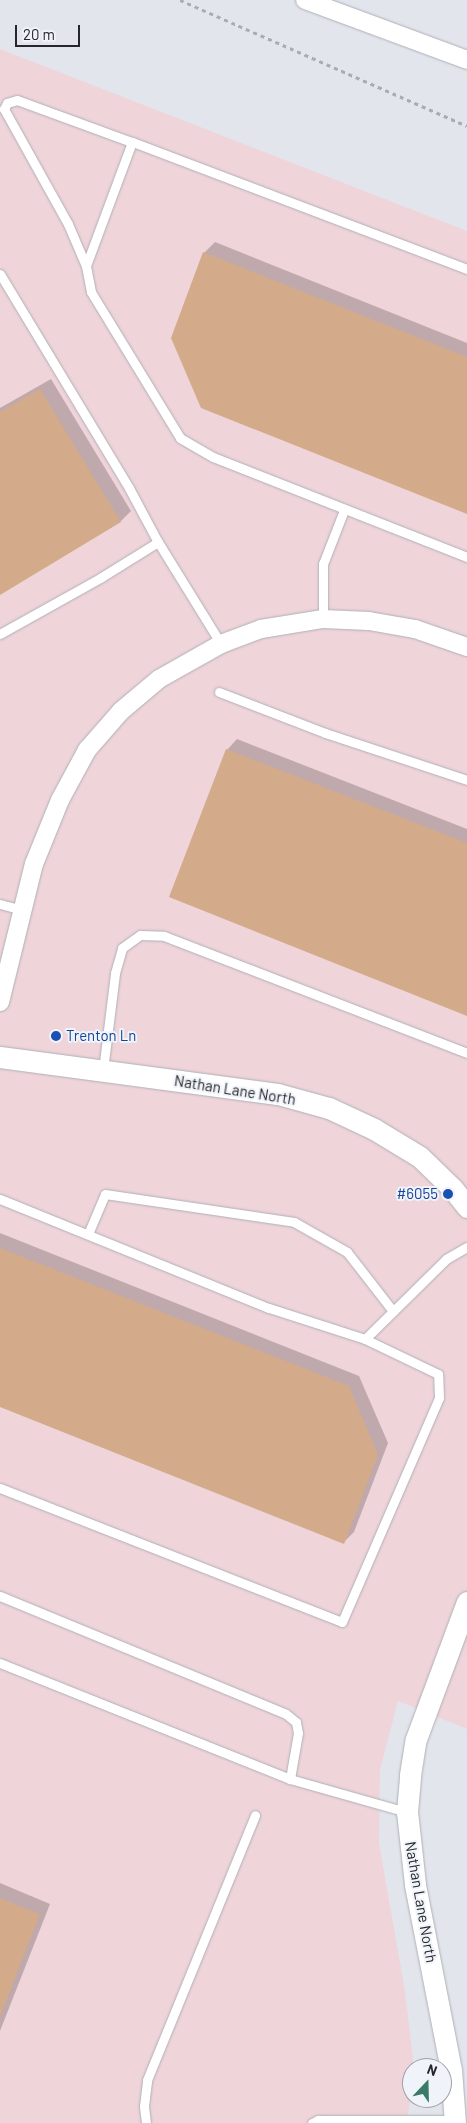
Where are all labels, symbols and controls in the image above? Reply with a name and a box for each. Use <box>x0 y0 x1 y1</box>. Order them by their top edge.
scale bar <box>18 15 82 47</box>
text: 20 m <box>23 25 55 43</box>
place label: Trenton Ln <box>66 1027 136 1045</box>
marker: Trenton Ln <box>50 1030 62 1042</box>
street label: Nathan Lane North <box>173 1072 297 1108</box>
place label: #6055 <box>396 1185 438 1203</box>
marker: #6055 <box>442 1188 454 1200</box>
street label: Nathan Lane North <box>401 1840 441 1964</box>
north arrow <box>402 2058 452 2108</box>
text: N <box>425 2060 440 2079</box>

